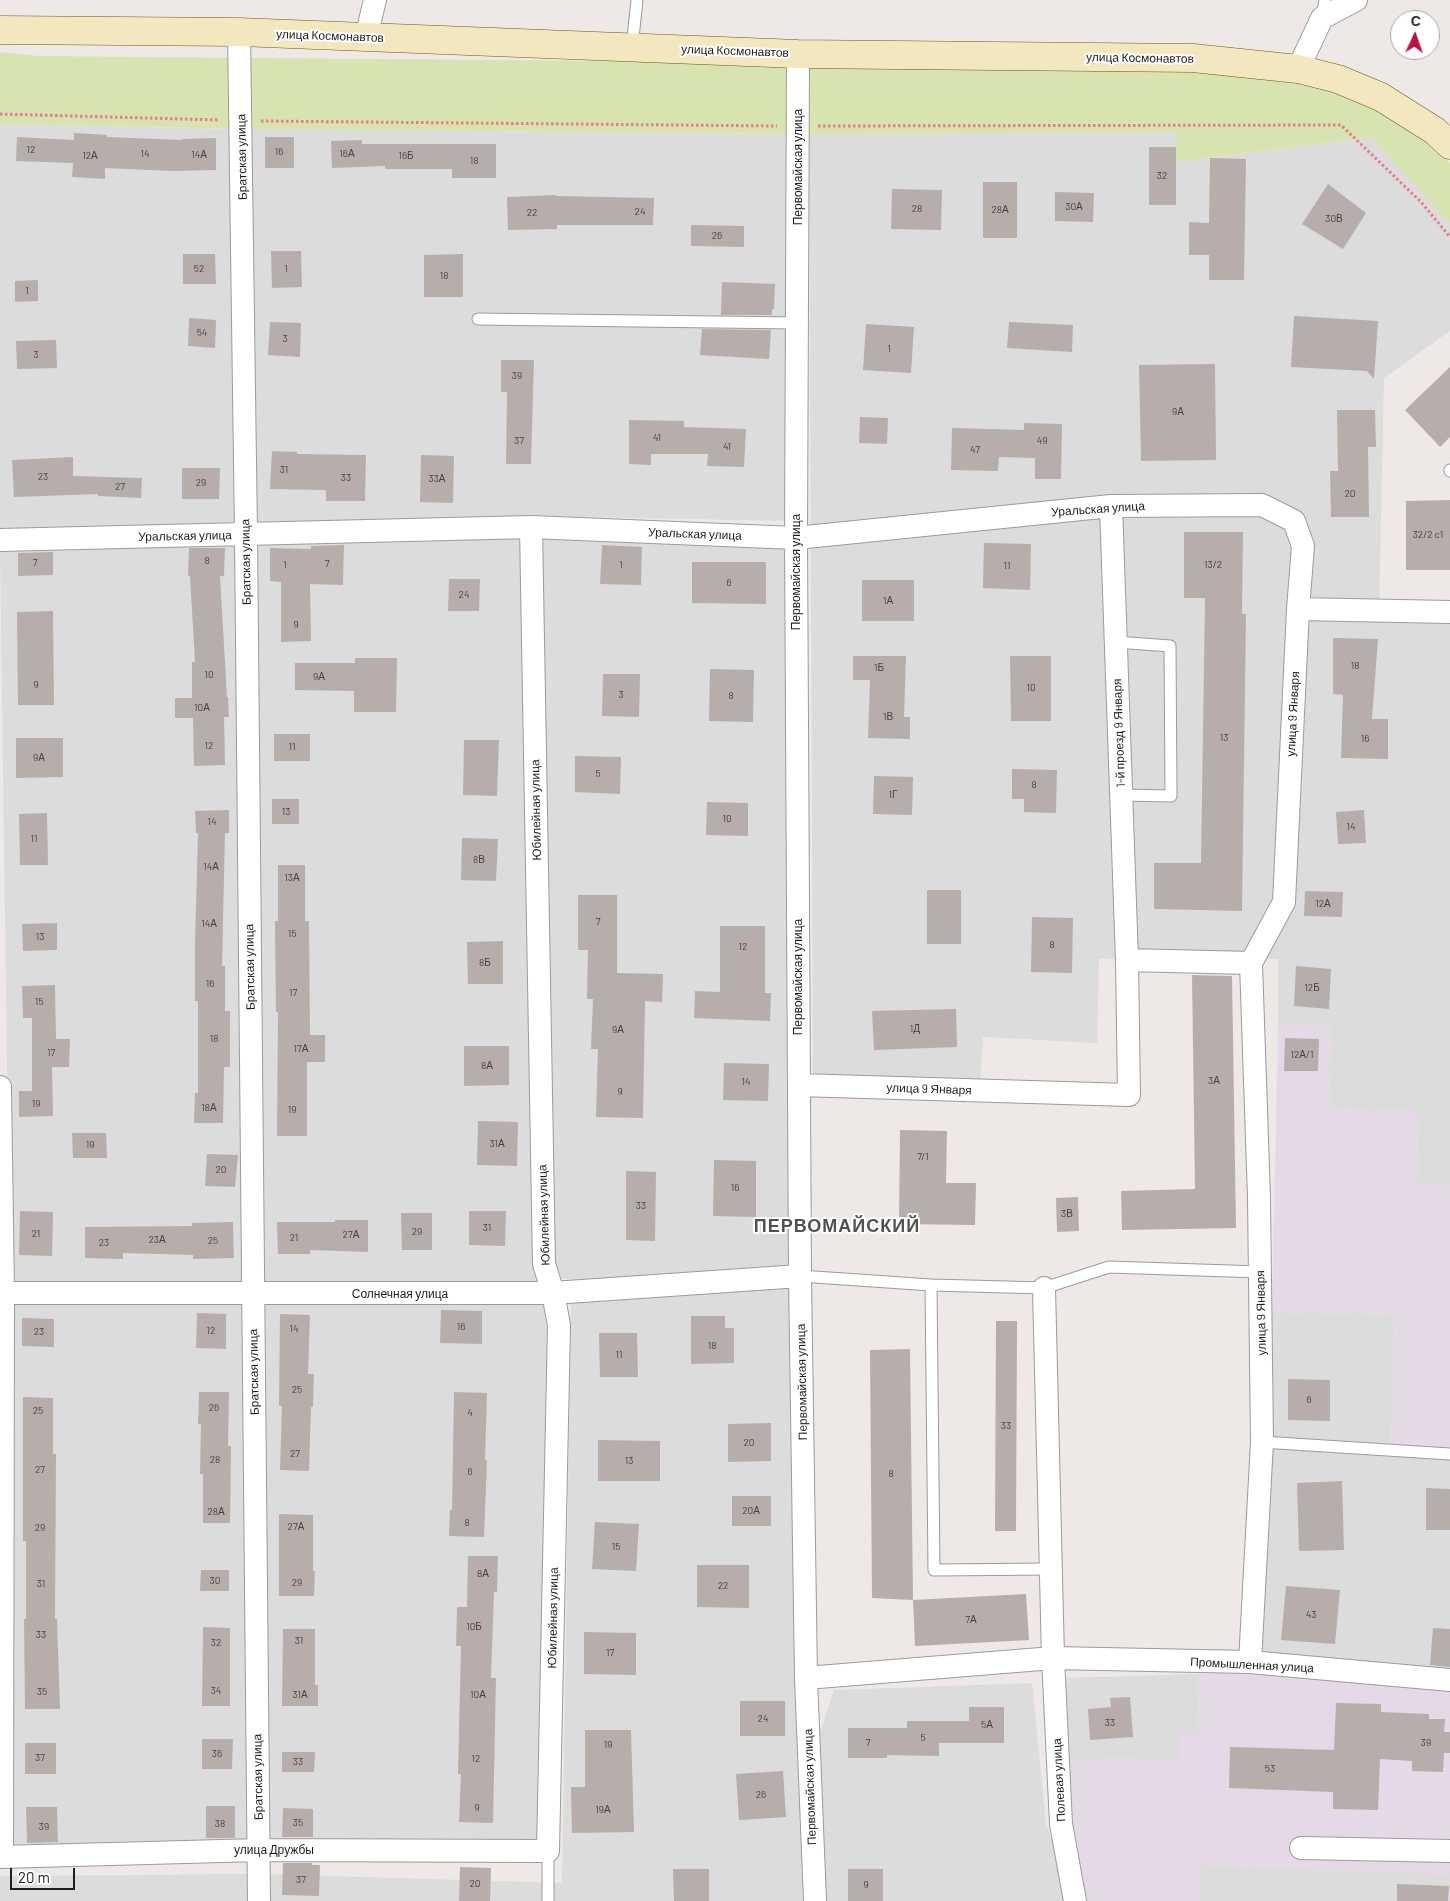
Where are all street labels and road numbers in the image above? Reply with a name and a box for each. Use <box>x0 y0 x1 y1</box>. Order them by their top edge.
street label: улица Космонавтов <box>276 27 384 45</box>
street label: улица Космонавтов <box>681 42 789 60</box>
street label: улица Космонавтов <box>1086 50 1194 66</box>
street label: Первомайская улица <box>791 109 805 225</box>
street label: Братская улица <box>234 114 250 200</box>
street label: Уральская улица <box>1051 499 1145 519</box>
street label: Первомайская улица <box>789 514 803 630</box>
street label: Братская улица <box>238 519 254 605</box>
street label: Уральская улица <box>648 525 742 543</box>
street label: Уральская улица <box>138 528 232 544</box>
street label: улица 9 Января <box>1284 671 1302 757</box>
street label: 1-й проезд 9 Января <box>1110 678 1128 788</box>
street label: Юбилейная улица <box>528 759 544 861</box>
street label: Первомайская улица <box>791 919 805 1035</box>
street label: Братская улица <box>242 924 258 1010</box>
street label: улица 9 Января <box>886 1080 972 1098</box>
street label: Юбилейная улица <box>535 1164 553 1266</box>
street label: улица 9 Января <box>1253 1270 1269 1356</box>
street label: Солнечная улица <box>352 1287 448 1301</box>
street label: Первомайская улица <box>794 1324 810 1440</box>
street label: Братская улица <box>246 1329 262 1415</box>
street label: Юбилейная улица <box>545 1567 561 1669</box>
street label: Промышленная улица <box>1190 1655 1314 1675</box>
street label: Первомайская улица <box>801 1728 819 1846</box>
street label: Братская улица <box>250 1734 266 1820</box>
street label: Полевая улица <box>1050 1738 1068 1822</box>
street label: улица Дружбы <box>234 1843 314 1857</box>

